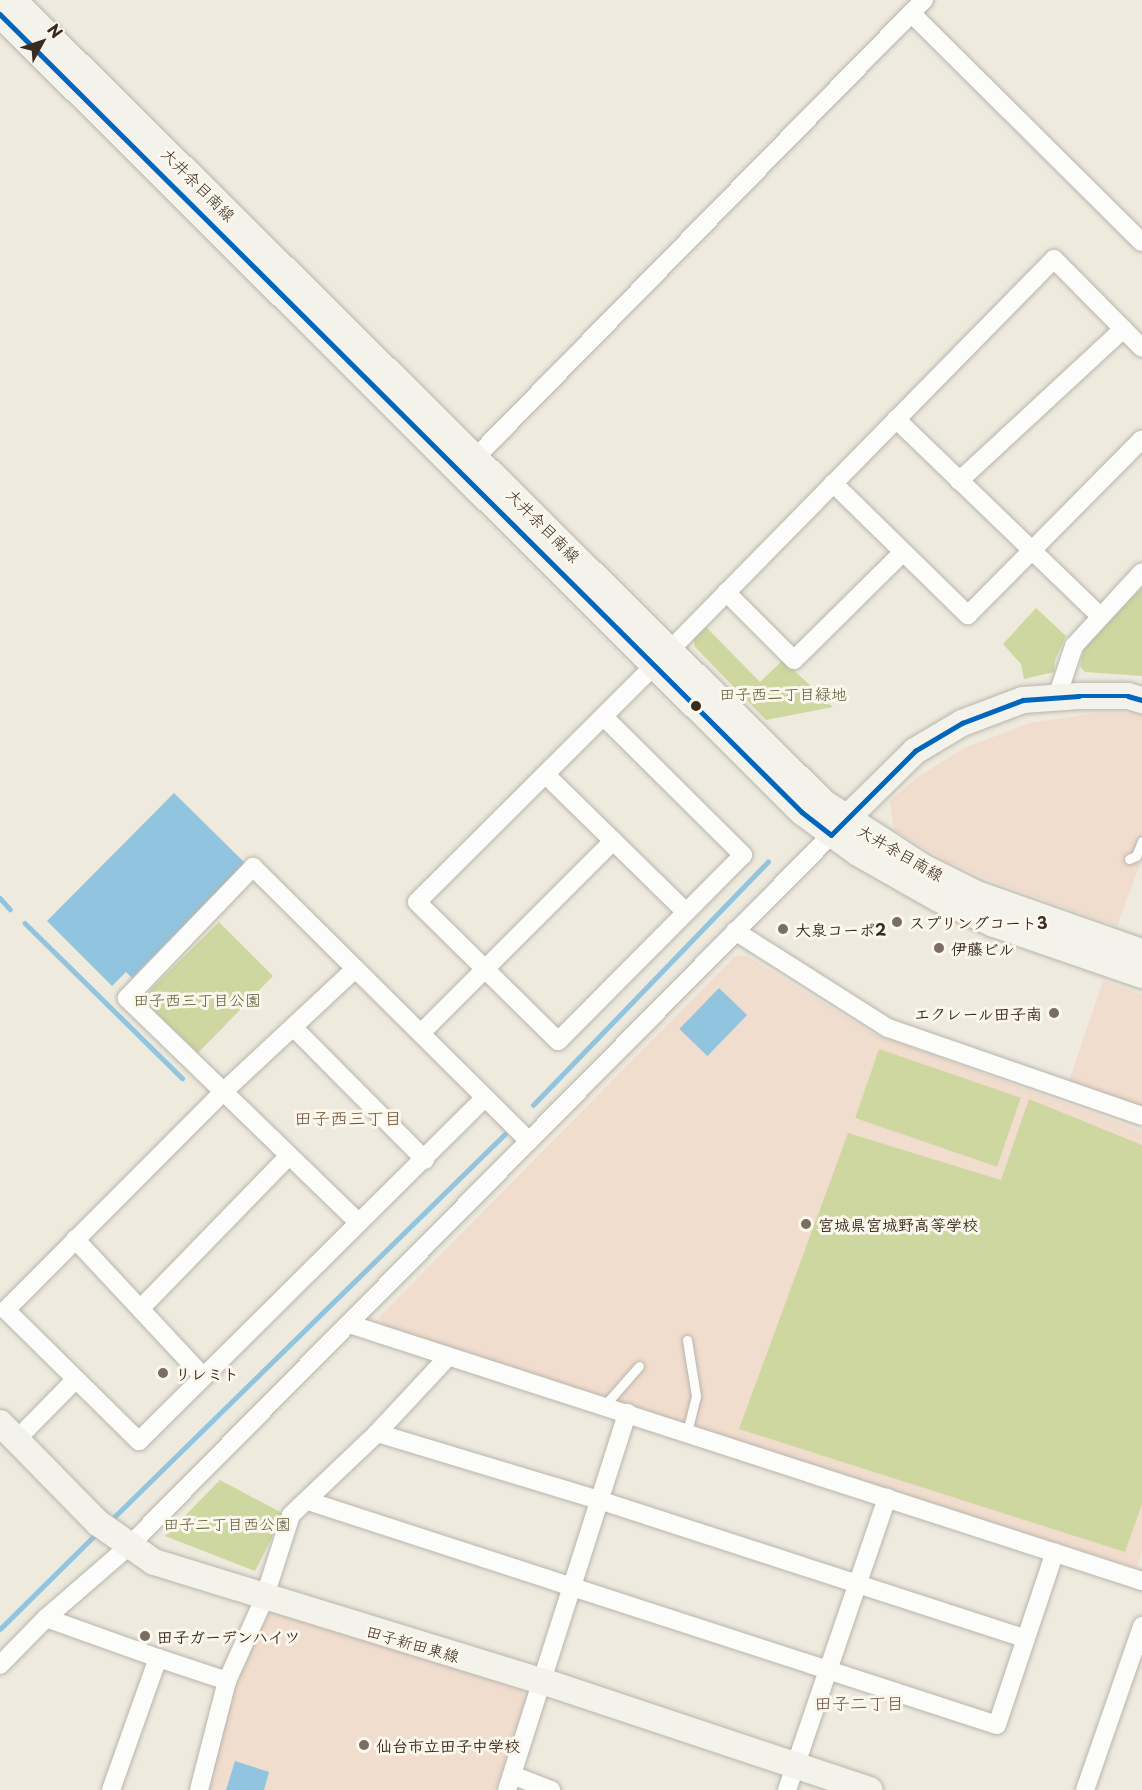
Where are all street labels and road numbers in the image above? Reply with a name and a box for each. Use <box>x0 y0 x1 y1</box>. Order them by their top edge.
street label: 大井余目南線 <box>158 143 240 225</box>
street label: 大井余目南線 <box>503 484 585 566</box>
street label: 大井余目南線 <box>855 820 947 884</box>
street label: 田子新田東線 <box>364 1621 462 1665</box>

